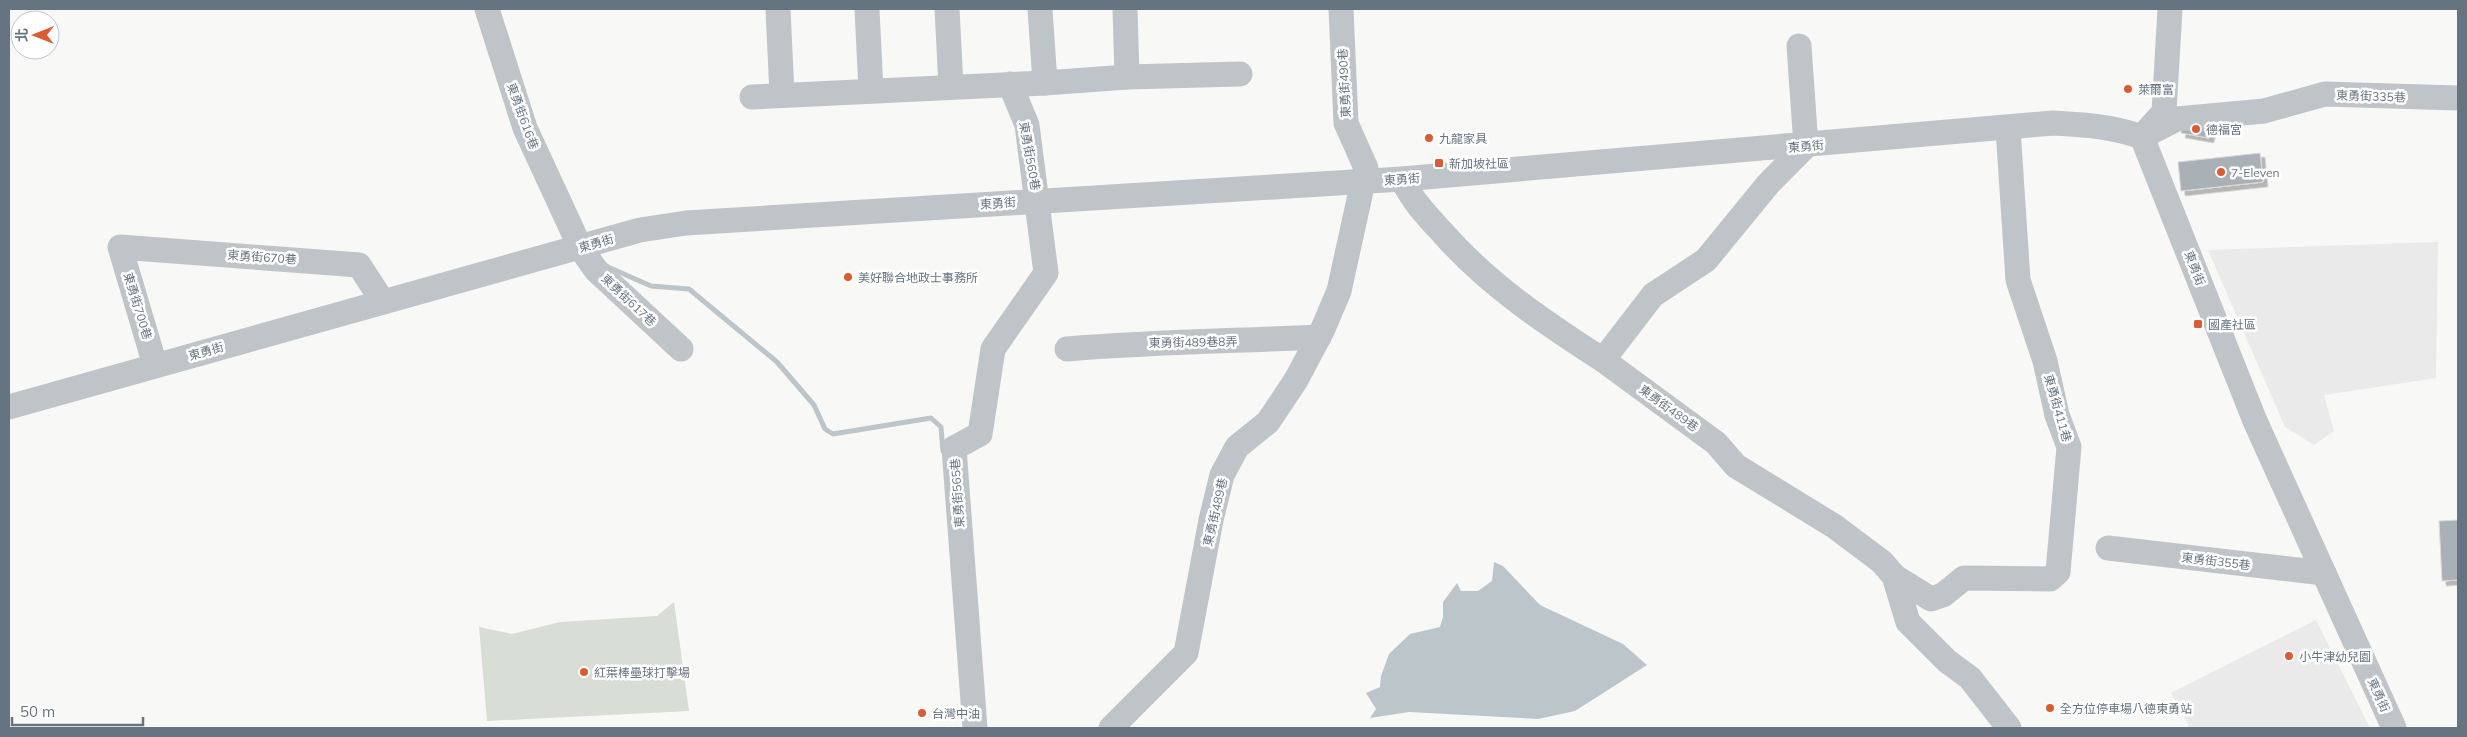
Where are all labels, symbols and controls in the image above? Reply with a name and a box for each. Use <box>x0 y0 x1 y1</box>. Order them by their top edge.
north arrow <box>10 10 60 60</box>
text: 北 <box>13 28 31 42</box>
street label: 東勇街490巷 <box>1335 48 1353 118</box>
street label: 東勇街616巷 <box>504 81 542 151</box>
place label: 萊爾富 <box>2138 82 2174 97</box>
marker: 萊爾富 <box>2122 83 2134 95</box>
street label: 東勇街335巷 <box>2336 87 2406 105</box>
street label: 東勇街560巷 <box>1017 120 1043 192</box>
place label: 德福宮 <box>2206 122 2242 137</box>
marker: 德福宮 <box>2190 123 2202 135</box>
place label: 九龍家具 <box>1439 131 1487 146</box>
marker: 九龍家具 <box>1423 132 1435 144</box>
street label: 東勇街 <box>1787 137 1825 155</box>
place label: 新加坡社區 <box>1449 156 1509 171</box>
marker: 新加坡社區 <box>1433 157 1445 169</box>
place label: 7-Eleven <box>2231 165 2280 180</box>
marker: 7-Eleven <box>2215 166 2227 178</box>
street label: 東勇街 <box>1384 170 1420 188</box>
street label: 東勇街 <box>980 194 1016 212</box>
street label: 東勇街 <box>577 231 615 255</box>
street label: 東勇街670巷 <box>227 247 297 267</box>
street label: 東勇街 <box>2182 249 2208 287</box>
place label: 美好聯合地政士事務所 <box>858 270 978 285</box>
street label: 東勇街700巷 <box>121 271 155 341</box>
street label: 東勇街617巷 <box>598 271 660 329</box>
marker: 美好聯合地政士事務所 <box>842 271 854 283</box>
place label: 國產社區 <box>2208 317 2256 332</box>
marker: 國產社區 <box>2192 318 2204 330</box>
street label: 東勇街489巷8弄 <box>1148 334 1238 350</box>
street label: 東勇街 <box>187 339 225 363</box>
street label: 東勇街411巷 <box>2041 372 2075 444</box>
street label: 東勇街489巷 <box>1636 381 1702 435</box>
street label: 東勇街565巷 <box>947 458 967 528</box>
street label: 東勇街489巷 <box>1200 476 1230 548</box>
street label: 東勇街355巷 <box>2181 549 2251 573</box>
place label: 小牛津幼兒園 <box>2299 649 2371 664</box>
marker: 小牛津幼兒園 <box>2283 650 2295 662</box>
place label: 紅葉棒壘球打擊場 <box>594 665 690 680</box>
marker: 紅葉棒壘球打擊場 <box>578 666 590 678</box>
street label: 東勇街 <box>2365 675 2393 715</box>
scale bar <box>12 694 144 726</box>
place label: 全方位停車場八德東勇站 <box>2060 701 2192 716</box>
text: 50 m <box>20 702 55 721</box>
marker: 全方位停車場八德東勇站 <box>2044 702 2056 714</box>
place label: 台灣中油 <box>932 706 980 721</box>
marker: 台灣中油 <box>916 707 928 719</box>

